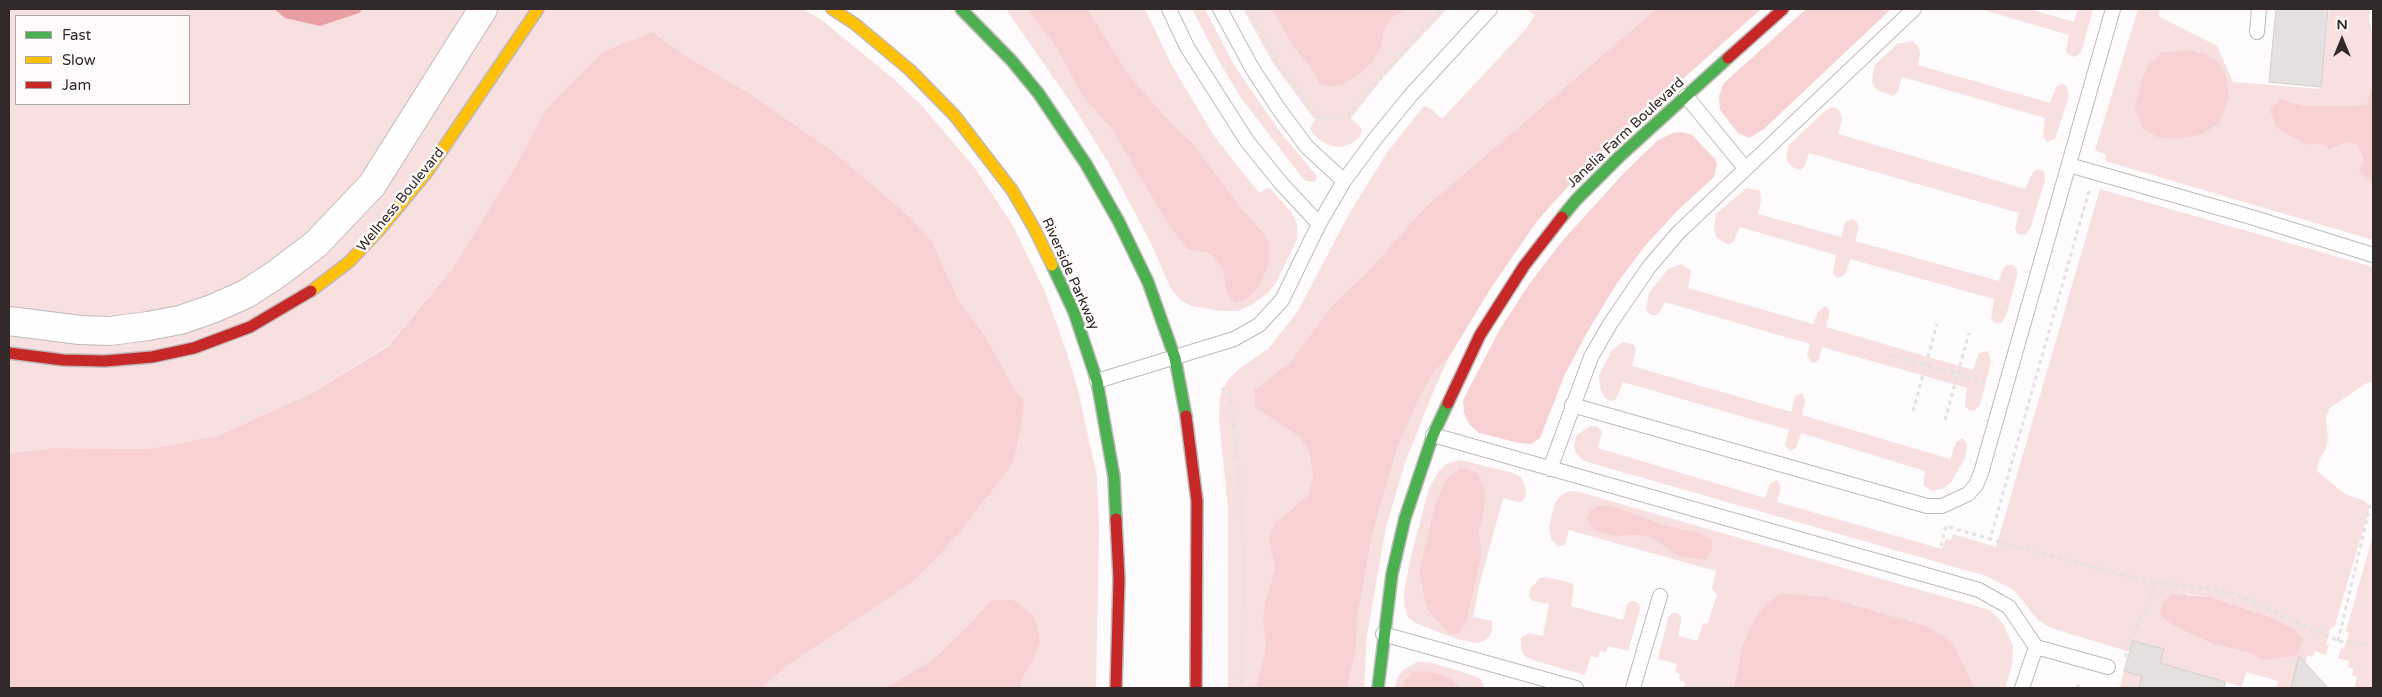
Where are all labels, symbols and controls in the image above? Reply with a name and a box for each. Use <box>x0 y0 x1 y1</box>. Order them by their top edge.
legend <box>15 15 190 105</box>
north arrow <box>2317 15 2367 65</box>
text: N <box>2336 16 2348 33</box>
text: Fast <box>62 26 91 44</box>
text: Slow <box>62 51 96 69</box>
street label: Janelia Farm Boulevard <box>1564 74 1688 192</box>
text: Jam <box>62 76 91 94</box>
street label: Wellness Boulevard <box>354 145 448 255</box>
street label: Riverside Parkway <box>1038 215 1102 333</box>

